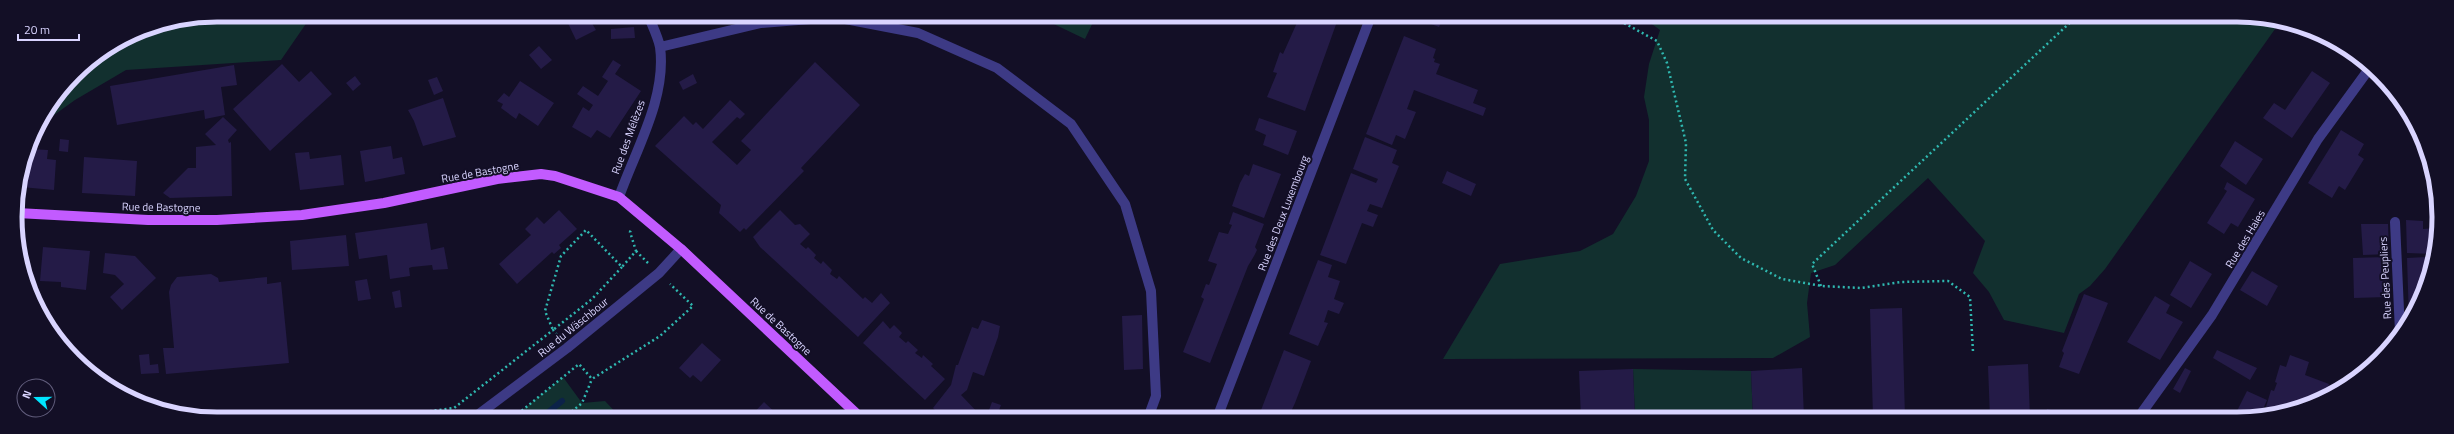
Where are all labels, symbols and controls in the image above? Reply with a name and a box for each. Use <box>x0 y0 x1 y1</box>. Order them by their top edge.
scale bar <box>18 16 79 42</box>
text: 20 m <box>24 20 50 39</box>
street label: Rue des Mélèzes <box>607 98 649 176</box>
street label: Rue des Deux Luxembourg <box>1254 152 1313 273</box>
street label: Rue de Bastogne <box>440 157 520 187</box>
street label: Rue de Bastogne <box>122 198 201 216</box>
street label: Rue des Haies <box>2221 207 2269 271</box>
street label: Rue des Peupliers <box>2375 236 2395 320</box>
street label: Rue du Wäschbour <box>534 293 612 361</box>
street label: Rue de Bastogne <box>747 293 815 359</box>
north arrow <box>16 378 56 418</box>
text: N <box>18 388 35 401</box>

